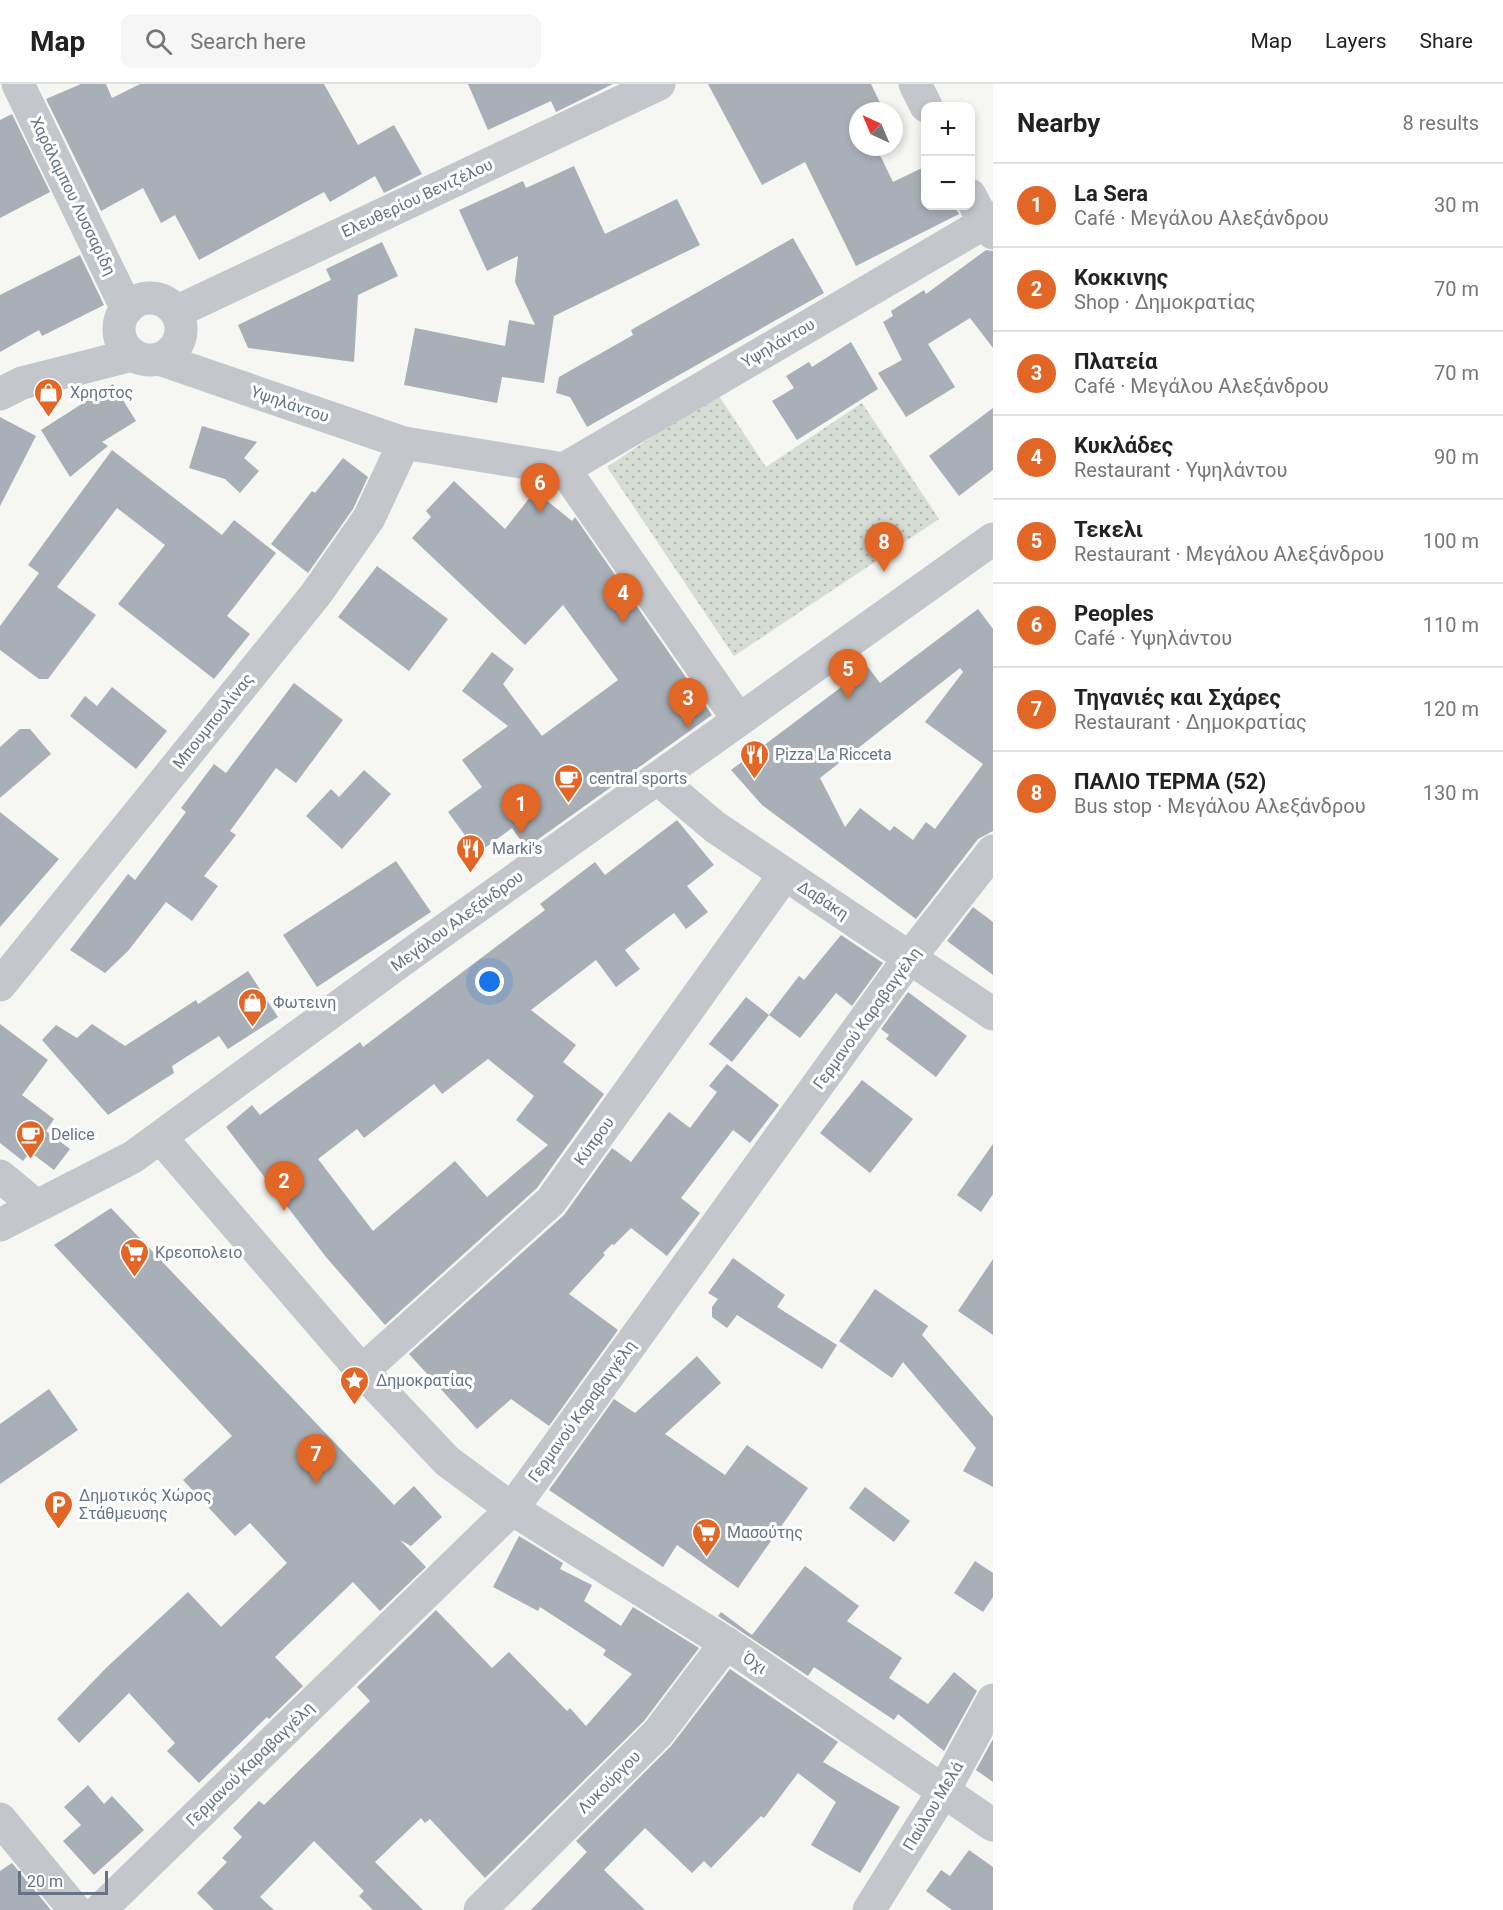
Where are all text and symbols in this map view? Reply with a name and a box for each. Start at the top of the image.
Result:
search box [121,14,541,68]
text: Map [30,25,85,58]
icon: search [142,25,175,58]
text: Search here [190,29,306,54]
text: Map [1250,29,1292,53]
text: Layers [1325,29,1386,53]
text: Share [1419,29,1473,53]
north arrow [849,102,903,156]
map controls [921,102,975,210]
button: + [921,102,975,156]
text: Nearby [1017,108,1100,138]
text: 8 results [1403,111,1479,135]
street label: Χαράλαμπου Λυσσαρίδη [26,114,120,278]
street label: Ελευθερίου Βενιζέλου [339,155,495,241]
button: − [921,156,975,210]
text: La Sera [1074,181,1148,206]
text: 1 [1031,193,1042,217]
text: 30 m [1434,193,1479,217]
text: Café · Μεγάλου Αλεξάνδρου [1074,206,1329,230]
text: Κοκκινης [1074,265,1168,290]
text: 2 [1031,277,1042,301]
text: 70 m [1434,277,1479,301]
text: Shop · Δημοκρατίας [1074,290,1256,314]
street label: Υψηλάντου [738,314,818,372]
text: Πλατεία [1074,349,1158,374]
text: 3 [1031,361,1042,385]
text: 70 m [1434,361,1479,385]
text: Café · Μεγάλου Αλεξάνδρου [1074,374,1329,398]
shop icon: Χρηστος [33,376,65,418]
street label: Υψηλάντου [248,382,332,426]
place label: Χρηστος [70,383,133,402]
text: Κυκλάδες [1074,433,1173,458]
text: 4 [1031,445,1042,469]
text: 90 m [1434,445,1479,469]
text: Restaurant · Υψηλάντου [1074,458,1287,482]
pin: 6 [520,464,560,513]
text: Τεκελι [1074,517,1143,542]
pin: 8 [864,522,904,572]
text: 5 [1031,529,1042,553]
text: 100 m [1423,529,1479,553]
text: Restaurant · Μεγάλου Αλεξάνδρου [1074,542,1384,566]
pin: 4 [604,574,642,623]
text: Peoples [1074,601,1154,626]
text: 6 [1031,613,1042,637]
text: 110 m [1423,613,1479,637]
text: Café · Υψηλάντου [1074,626,1232,650]
pin: 5 [828,650,868,699]
street label: Μπουμπουλίνας [169,669,257,773]
pin: 3 [668,678,708,728]
text: Τηγανιές και Σχάρες [1074,685,1281,710]
text: 7 [1031,697,1042,721]
text: 120 m [1423,697,1479,721]
text: Restaurant · Δημοκρατίας [1074,710,1307,734]
restaurant icon: Pizza La Ricceta [738,738,770,780]
place label: Pizza La Ricceta [775,745,892,764]
cafe icon: central sports [552,762,584,804]
place label: central sports [589,769,687,788]
text: ΠΑΛΙΟ ΤΕΡΜΑ (52) [1074,769,1266,794]
text: 8 [1031,781,1042,805]
text: 130 m [1423,781,1479,805]
pin: 1 [502,784,540,834]
text: Bus stop · Μεγάλου Αλεξάνδρου [1074,794,1366,818]
restaurant icon: Marki's [455,832,487,874]
place label: Marki's [492,839,543,858]
street label: Μεγάλου Αλεξάνδρου [387,867,527,975]
street label: Δαβάκη [794,877,852,923]
street label: Γερμανού Καραβαγγέλη [809,943,925,1093]
your location [475,967,504,996]
shop icon: Φωτεινη [236,986,268,1028]
place label: Φωτεινη [273,993,336,1012]
street label: Κύπρου [570,1113,618,1169]
cafe icon: Delice [14,1118,46,1160]
place label: Delice [51,1125,95,1144]
pin: 2 [264,1162,304,1211]
supermarket icon: Κρεοπολειο [118,1236,150,1278]
place label: Κρεοπολειο [155,1243,242,1262]
street label: Γερμανού Καραβαγγέλη [524,1336,640,1486]
place icon: Δημοκρατίας [339,1364,371,1406]
place label: Δημοκρατίας [376,1371,473,1390]
pin: 7 [296,1434,336,1484]
place label: Δημοτικός Χώρος Στάθμευσης [79,1486,212,1523]
parking icon: Δημοτικός Χώρος Στάθμευσης [42,1488,74,1530]
supermarket icon: Μασούτης [690,1516,722,1558]
place label: Μασούτης [727,1523,803,1542]
street label: Όχι [738,1648,771,1678]
street label: Γερμανού Καραβαγγέλη [182,1698,318,1830]
street label: Λυκούργου [574,1747,644,1817]
street label: Παύλου Μελά [899,1758,967,1854]
scale bar [18,1868,108,1896]
text: 20 m [27,1872,63,1891]

